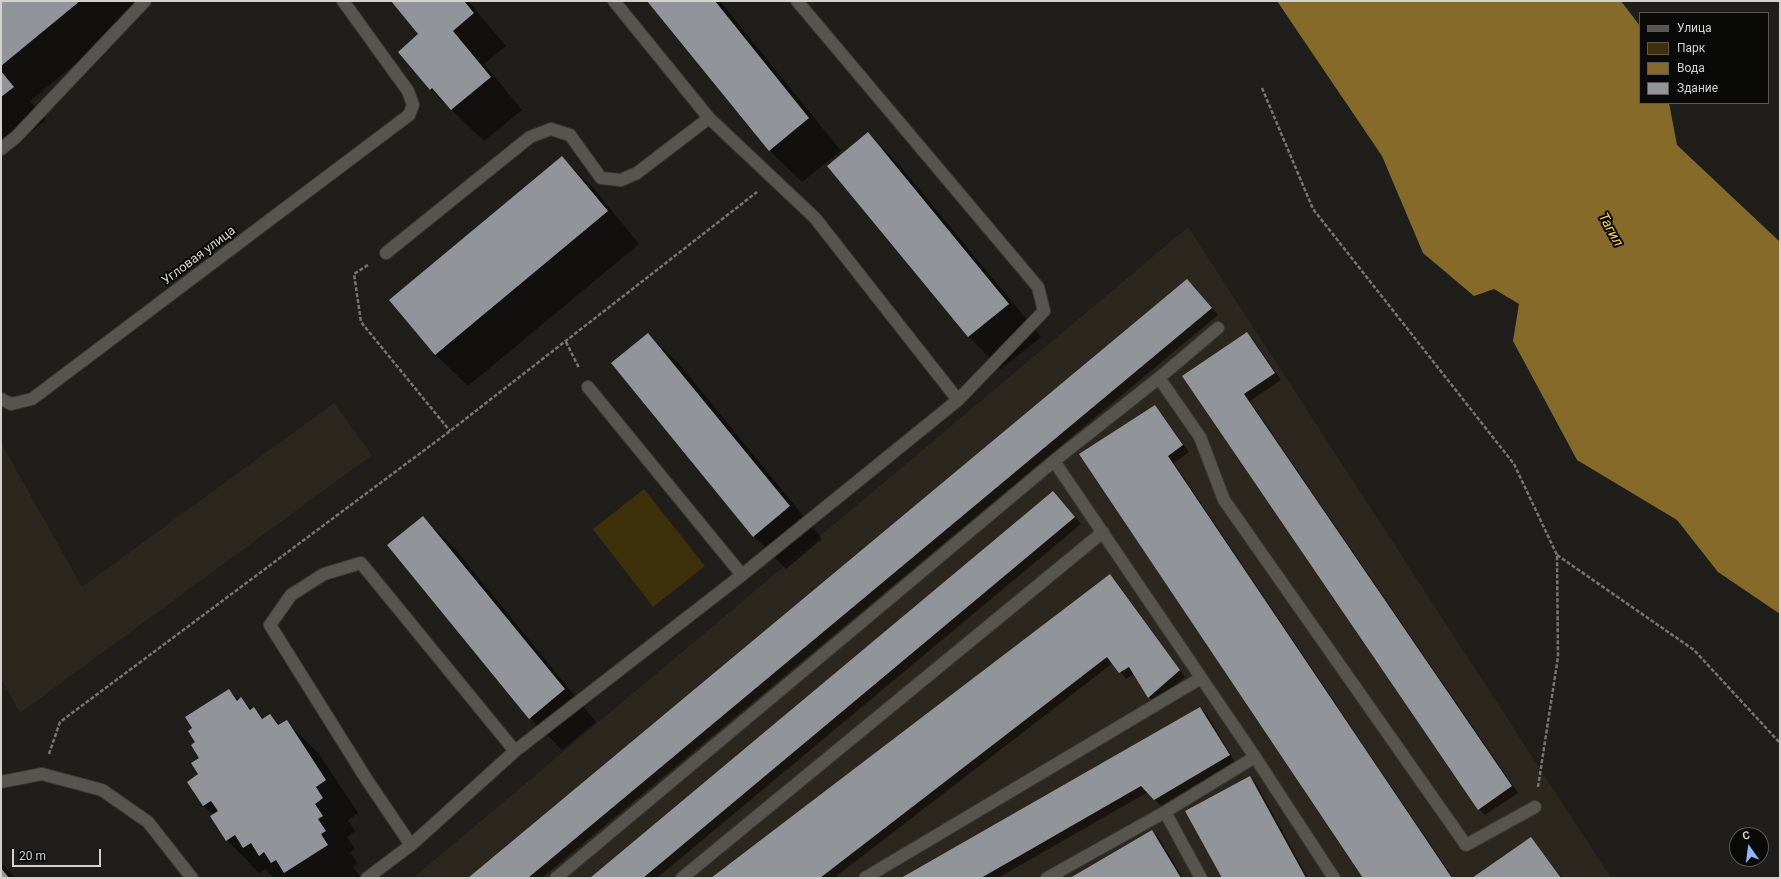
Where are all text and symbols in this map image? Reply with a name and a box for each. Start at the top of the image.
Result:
legend [1639,12,1769,104]
text: Улица [1677,21,1712,35]
text: Парк [1677,41,1705,55]
text: Вода [1677,61,1705,75]
text: Здание [1677,81,1718,95]
water label: Тагил [1594,210,1626,250]
street label: Угловая улица [159,223,239,289]
north arrow [1729,827,1769,867]
text: С [1741,829,1751,843]
scale bar [14,841,103,867]
text: 20 m [19,849,46,863]

